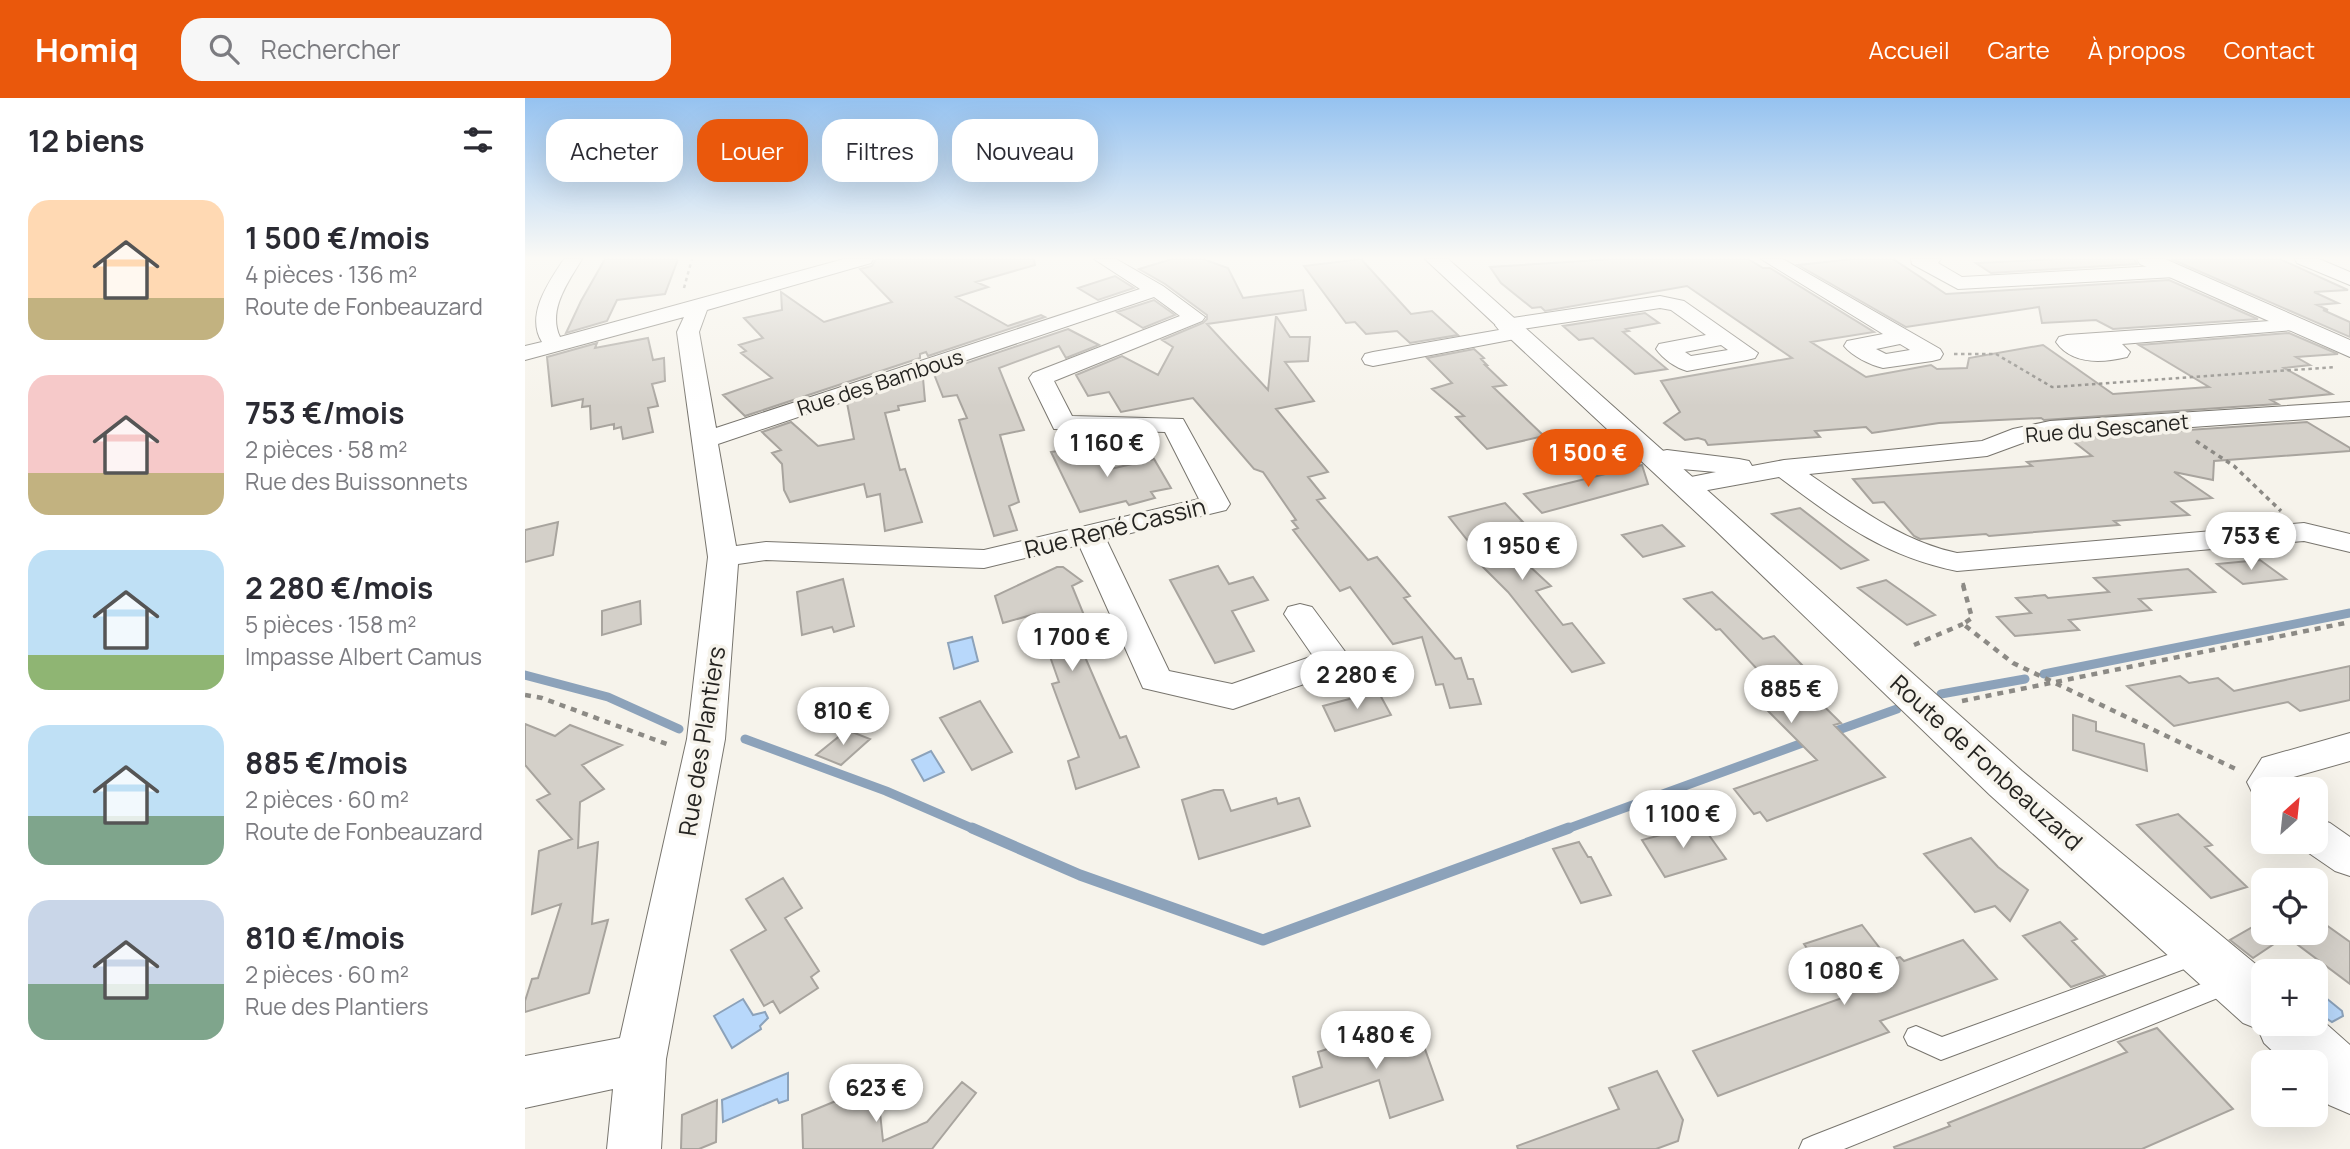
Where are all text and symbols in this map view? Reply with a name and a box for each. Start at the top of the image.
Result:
search box [181,18,671,81]
text: Homiq [35,27,139,72]
icon: search [205,30,243,68]
text: Rechercher [261,31,401,67]
text: Accueil [1869,33,1949,66]
text: Carte [1987,33,2050,66]
text: À propos [2088,33,2186,66]
text: Contact [2224,33,2315,66]
chip: Acheter [546,119,683,182]
chip: Louer [697,119,808,182]
chip: Filtres [822,119,938,182]
chip: Nouveau [952,119,1098,182]
text: 12 biens [28,120,145,161]
icon: filters [459,121,497,159]
text: 1 500 €/mois [245,217,430,258]
icon: home [84,228,168,312]
text: 4 pièces · 136 m² [245,258,417,290]
text: Route de Fonbeauzard [245,290,483,322]
street label: Rue des Bambous [793,342,967,422]
text: 753 €/mois [245,392,405,433]
icon: home [84,403,168,487]
street label: Rue du Sescanet [2024,407,2190,449]
pin: 1 160 € [1042,420,1172,479]
text: 1 160 € [1070,426,1144,458]
pin: 1 500 € [1523,430,1653,489]
text: 2 pièces · 58 m² [245,433,407,465]
text: 1 500 € [1549,436,1627,468]
text: Rue des Buissonnets [245,465,468,497]
street label: Rue René Cassin [1021,489,1209,565]
pin: 753 € [2202,512,2300,572]
text: 753 € [2221,519,2281,551]
pin: 1 950 € [1457,522,1587,582]
text: 1 950 € [1483,529,1561,561]
text: 2 280 €/mois [245,567,433,608]
icon: home [84,578,168,662]
text: 5 pièces · 158 m² [245,608,417,640]
pin: 1 700 € [1007,614,1137,673]
text: 1 700 € [1033,620,1111,652]
text: Impasse Albert Camus [245,640,482,672]
street label: Rue des Plantiers [670,644,732,838]
pin: 2 280 € [1292,652,1422,711]
text: 2 280 € [1316,658,1398,690]
pin: 885 € [1742,666,1840,725]
street label: Route de Fonbeauzard [1884,667,2090,857]
text: 885 € [1760,672,1822,704]
pin: 810 € [794,688,892,747]
text: 810 € [813,694,873,726]
text: 885 €/mois [245,742,408,783]
icon: home [84,753,168,837]
north arrow [2251,777,2327,854]
map controls [2251,777,2328,1127]
text: 2 pièces · 60 m² [245,783,409,815]
pin: 1 100 € [1618,790,1748,850]
text: 1 100 € [1645,797,1721,829]
text: Route de Fonbeauzard [245,815,483,847]
button: locate [2251,868,2328,945]
text: 810 €/mois [245,917,405,958]
icon: home [84,928,168,1012]
pin: 1 080 € [1779,948,1909,1007]
text: 1 080 € [1804,954,1884,986]
text: 2 pièces · 60 m² [245,958,409,990]
button: + [2251,959,2328,1036]
text: Rue des Plantiers [245,990,429,1022]
pin: 1 480 € [1311,1012,1441,1071]
text: 1 480 € [1337,1018,1415,1050]
button: − [2251,1050,2328,1127]
pin: 623 € [827,1065,925,1124]
text: 623 € [845,1071,907,1103]

